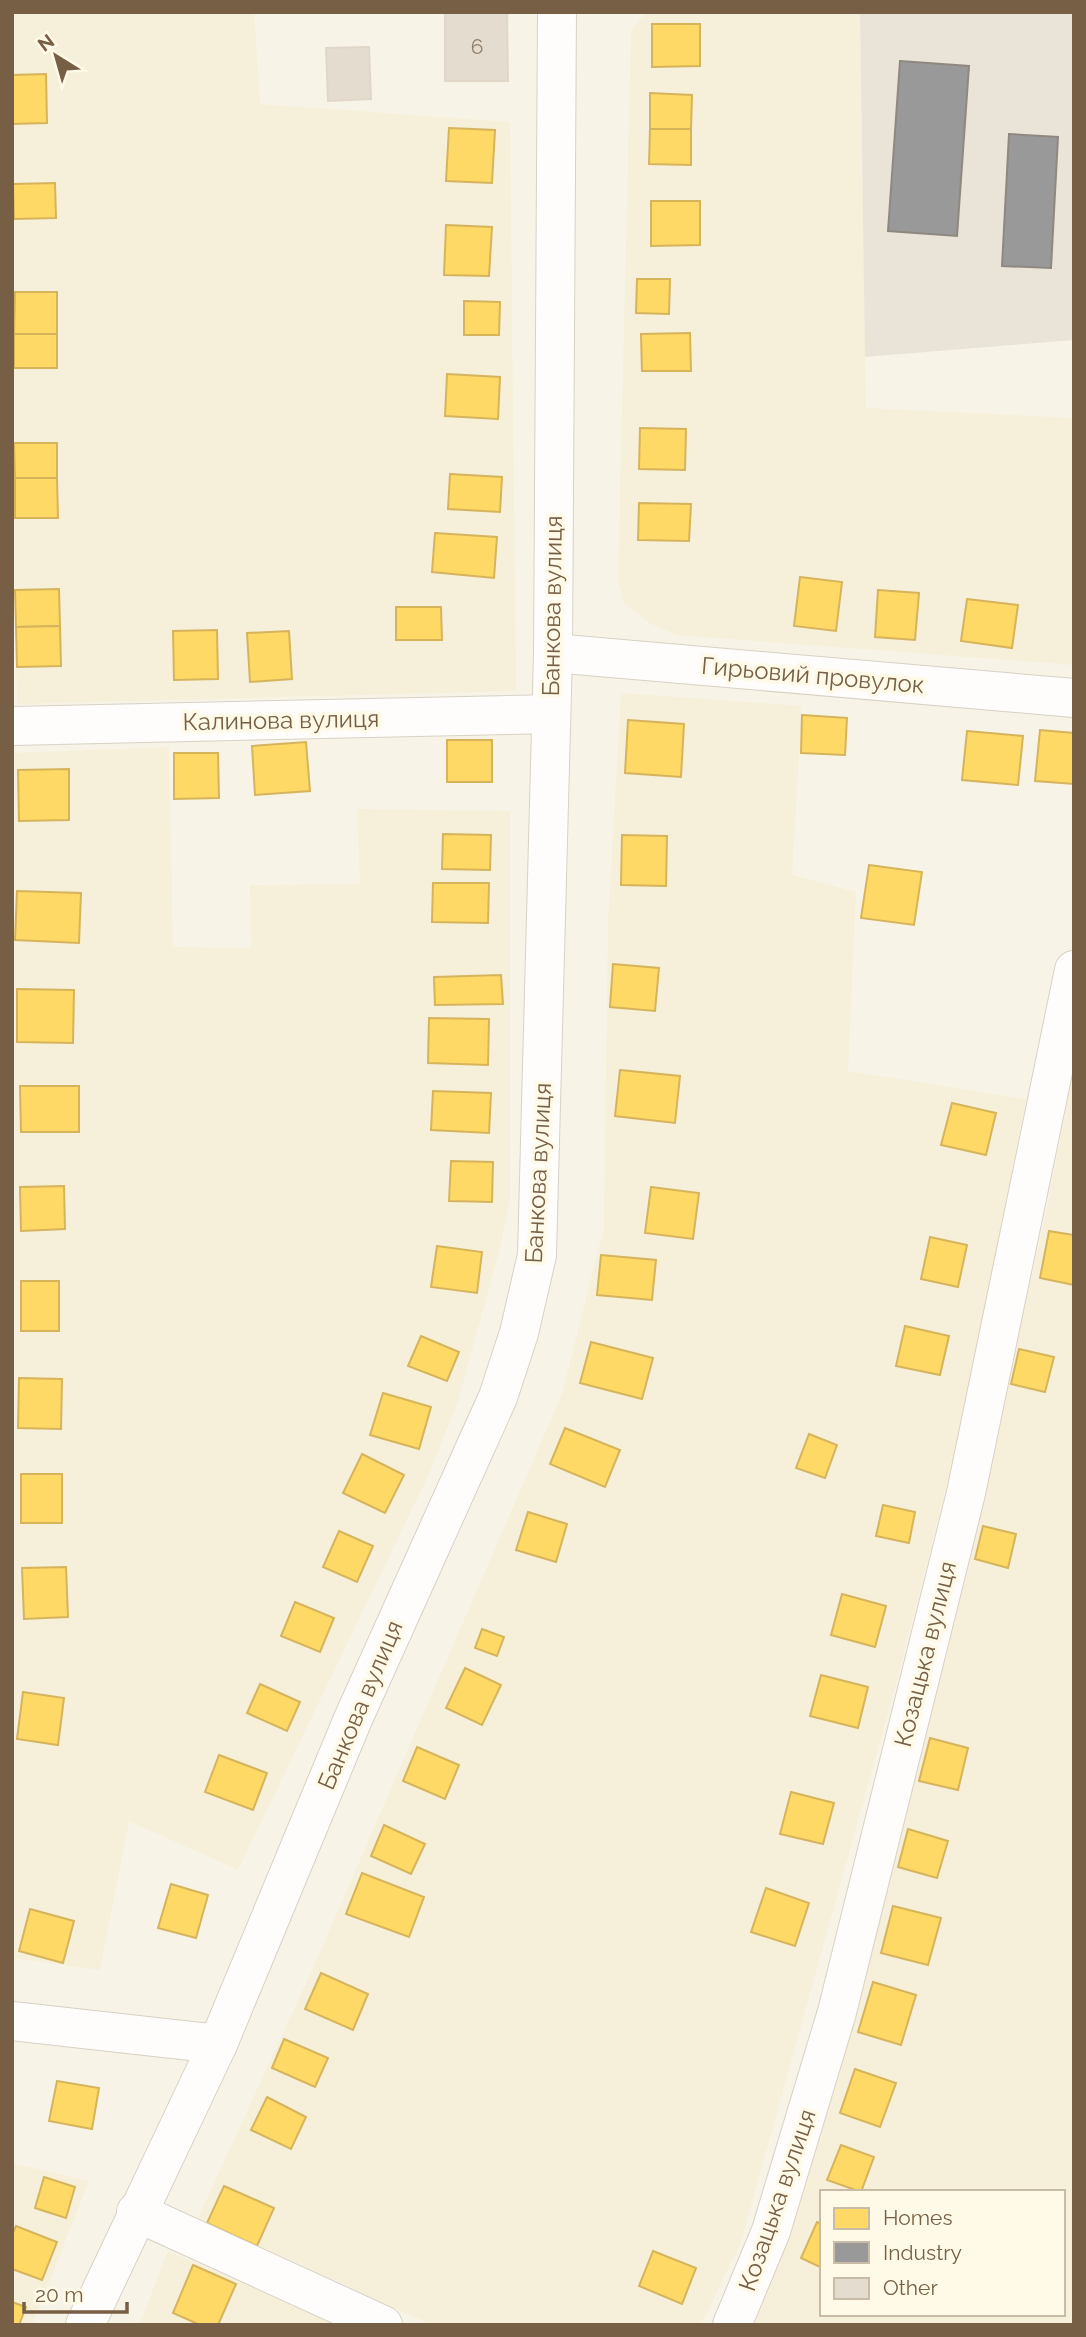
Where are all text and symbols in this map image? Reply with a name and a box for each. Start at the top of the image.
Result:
north arrow [21,21,91,91]
text: N [33,29,58,56]
house number: 6 [471,34,483,59]
street label: Банкова вулиця [536,515,568,697]
street label: Гирьовий провулок [700,651,926,699]
street label: Калинова вулиця [182,704,380,736]
street label: Банкова вулиця [519,1082,557,1264]
street label: Козацька вулиця [888,1558,962,1750]
street label: Банкова вулиця [311,1616,409,1794]
street label: Козацька вулиця [732,2105,822,2295]
legend [820,2190,1065,2316]
text: Homes [883,2205,953,2230]
text: Industry [883,2240,962,2265]
scale bar [24,2270,128,2314]
text: Other [883,2275,938,2300]
text: 20 m [35,2282,83,2307]

